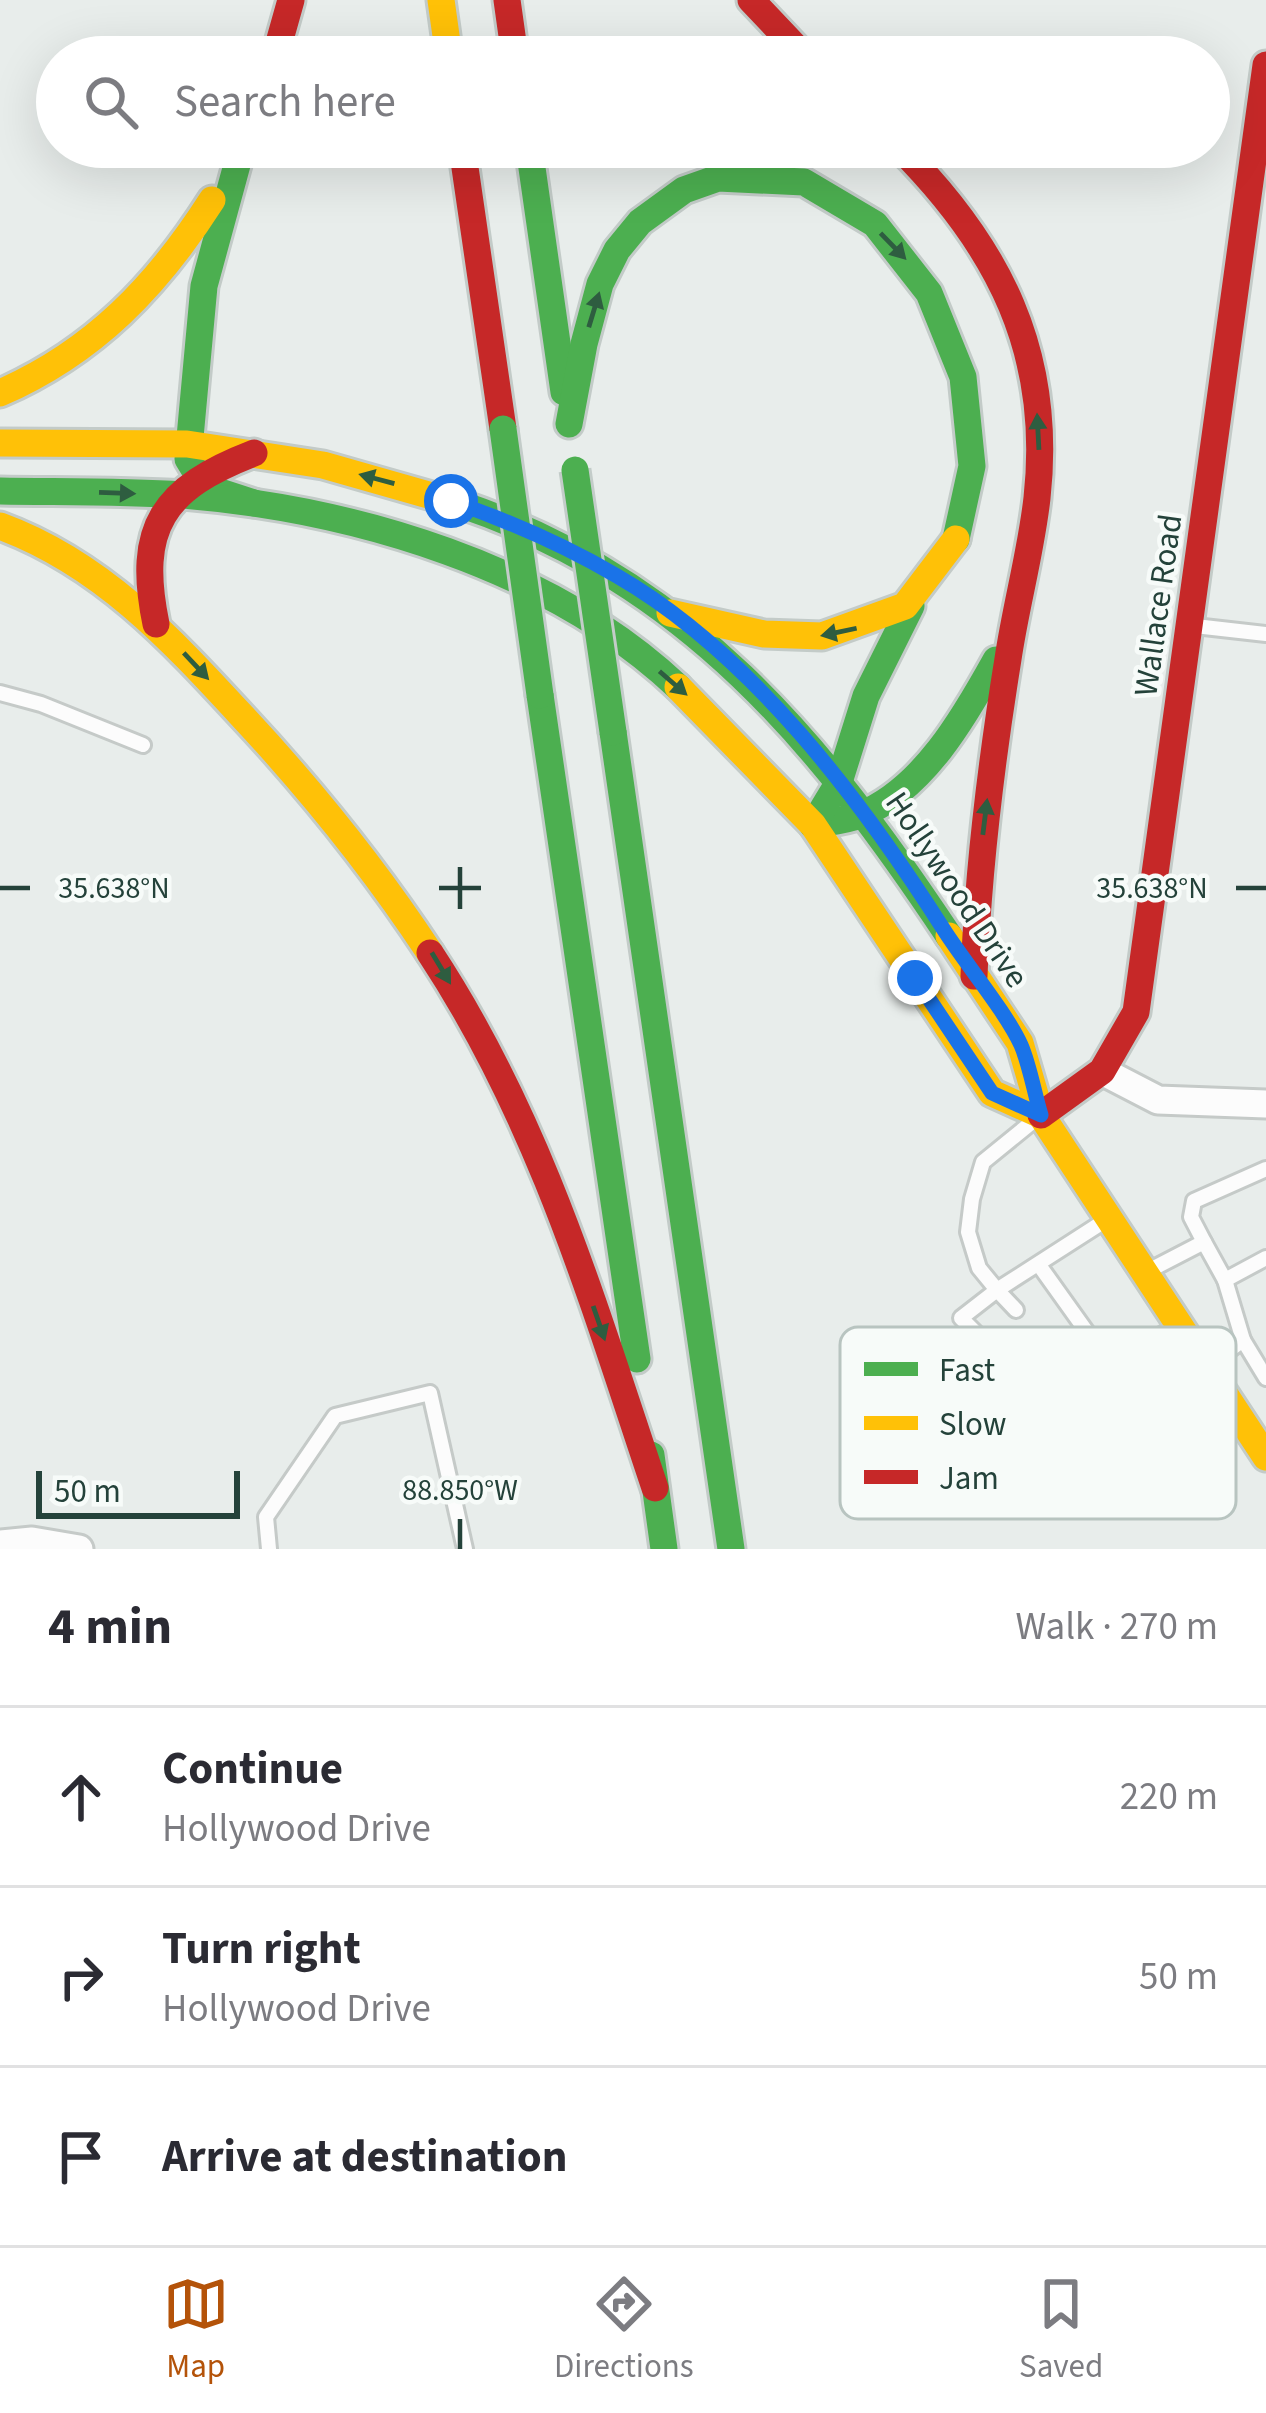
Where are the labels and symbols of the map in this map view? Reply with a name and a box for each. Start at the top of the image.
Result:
one-way arrow [879,231,907,260]
one-way arrow [586,291,604,328]
one-way arrow [1028,413,1047,450]
one-way arrow [358,469,395,488]
route start [424,474,478,528]
one-way arrow [99,484,137,503]
street label: Wallace Road [1122,511,1195,699]
one-way arrow [820,623,858,642]
one-way arrow [181,651,209,680]
one-way arrow [657,670,687,696]
street label: Hollywood Drive [874,782,1040,997]
one-way arrow [976,798,995,835]
text: 35.638°N [58,867,170,910]
text: 35.638°N [1096,867,1208,910]
one-way arrow [429,951,450,985]
route end [888,951,942,1005]
one-way arrow [591,1305,609,1341]
legend [840,1327,1236,1519]
text: Fast [939,1347,995,1394]
text: Slow [939,1401,1007,1448]
text: Jam [939,1455,999,1502]
scale bar [36,1465,240,1518]
text: 88.850°W [402,1469,518,1512]

